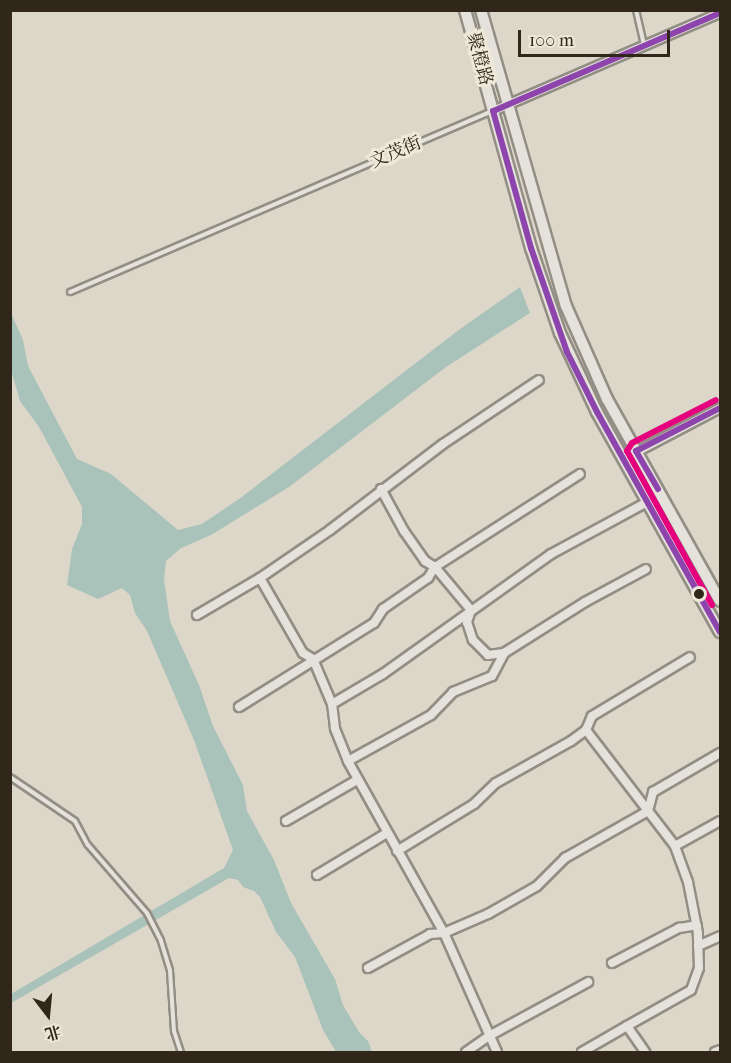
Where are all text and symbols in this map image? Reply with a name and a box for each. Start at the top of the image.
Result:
scale bar [521,18,672,56]
street label: 聚橙路 [462,30,496,88]
text: 100 m [529,30,574,51]
street label: 文茂街 [367,133,425,173]
unlabelled marker [693,588,705,600]
north arrow [18,985,78,1045]
text: 北 [43,1021,63,1044]

